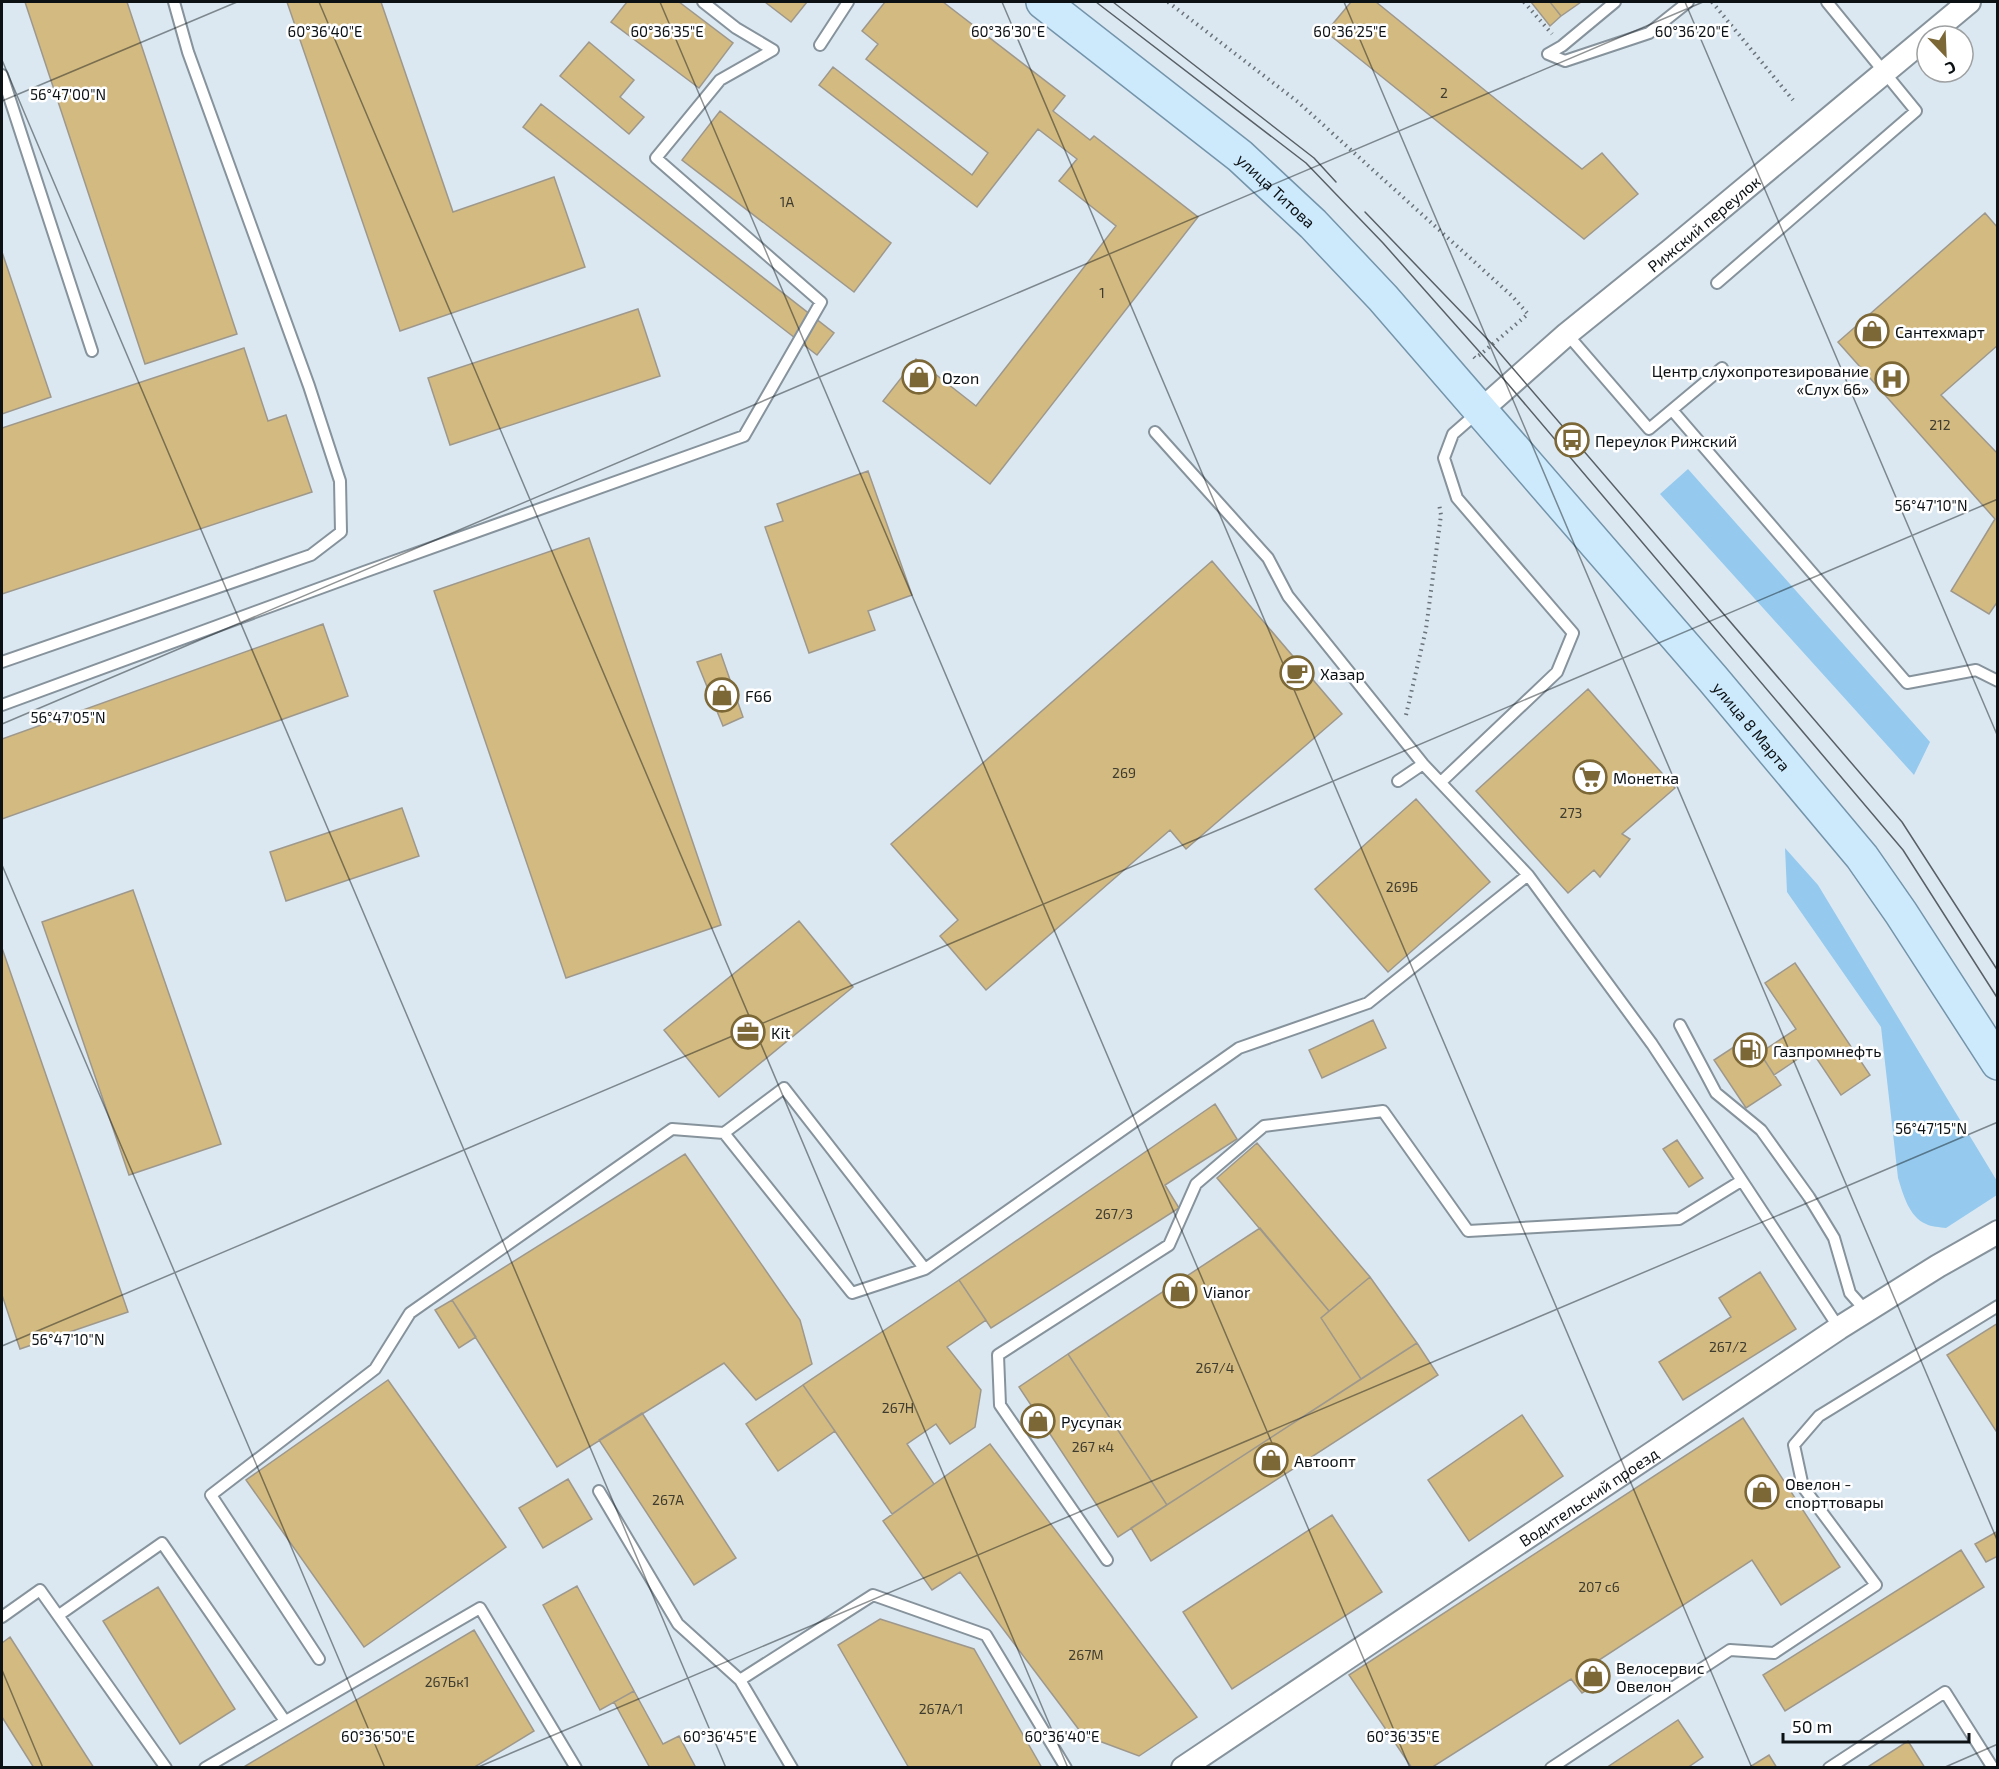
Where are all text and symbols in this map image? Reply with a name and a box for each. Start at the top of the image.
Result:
text: 60°36'40"E [288,22,362,40]
text: 60°36'35"E [630,22,704,40]
text: 60°36'30"E [971,22,1045,40]
text: 60°36'25"E [1313,22,1387,40]
text: 60°36'20"E [1655,22,1729,40]
north arrow [1915,24,1975,84]
text: С [1943,58,1959,79]
house number: 2 [1440,84,1448,101]
text: 56°47'00"N [30,85,106,103]
street label: улица Титова [1233,149,1320,231]
street label: Рижский переулок [1643,170,1764,275]
house number: 1А [780,193,794,210]
house number: 1 [1099,284,1105,301]
shop icon: Сантехмарт [1854,313,1890,349]
place label: Сантехмарт [1895,322,1985,341]
shop icon: Ozon [901,359,937,395]
place label: Центр слухопротезирование «Слух 66» [1652,361,1869,399]
hospital icon: Центр слухопротезирование «Слух 66» [1874,361,1910,397]
place label: Ozon [942,368,979,387]
house number: 212 [1929,416,1951,433]
bus stop icon: Переулок Рижский [1554,422,1590,458]
place label: Переулок Рижский [1595,431,1737,451]
text: 56°47'10"N [1895,496,1968,514]
cafe icon: Хазар [1279,655,1315,691]
place label: Хазар [1320,664,1365,683]
shop icon: F66 [704,677,740,713]
street label: улица 8 Марта [1709,678,1795,774]
place label: F66 [745,686,772,705]
text: 56°47'05"N [30,708,106,726]
supermarket icon: Монетка [1572,759,1608,795]
house number: 269 [1112,764,1136,781]
place label: Монетка [1613,768,1679,787]
house number: 273 [1560,804,1582,821]
house number: 269Б [1386,878,1418,895]
office icon: Kit [730,1014,766,1050]
place label: Kit [771,1023,791,1042]
fuel station icon: Газпромнефть [1732,1032,1768,1068]
place label: Газпромнефть [1773,1041,1881,1060]
text: 56°47'15"N [1895,1119,1967,1137]
house number: 267/3 [1095,1205,1133,1222]
shop icon: Vianor [1162,1273,1198,1309]
place label: Vianor [1203,1282,1251,1301]
text: 56°47'10"N [32,1330,105,1348]
house number: 267/2 [1709,1338,1747,1355]
house number: 267/4 [1196,1359,1234,1376]
house number: 267Н [882,1399,914,1416]
shop icon: Русупак [1020,1403,1056,1439]
place label: Русупак [1061,1412,1122,1432]
house number: 267 к4 [1072,1438,1114,1455]
shop icon: Автоопт [1253,1442,1289,1478]
street label: Водительский проезд [1515,1443,1662,1550]
place label: Автоопт [1294,1451,1356,1470]
shop icon: Овелон - спорттовары [1744,1474,1780,1510]
place label: Овелон - спорттовары [1785,1474,1884,1511]
house number: 267А [652,1491,684,1508]
house number: 207 с6 [1578,1578,1620,1595]
house number: 267М [1068,1646,1104,1663]
shop icon: Велосервис Овелон [1575,1658,1611,1694]
place label: Велосервис Овелон [1616,1658,1705,1695]
house number: 267Бк1 [425,1673,469,1690]
house number: 267А/1 [919,1700,963,1717]
scale bar [1783,1706,1969,1744]
text: 50 m [1792,1715,1832,1737]
text: 60°36'50"E [341,1727,415,1745]
text: 60°36'45"E [683,1727,757,1745]
text: 60°36'40"E [1025,1727,1099,1745]
text: 60°36'35"E [1366,1727,1440,1745]

